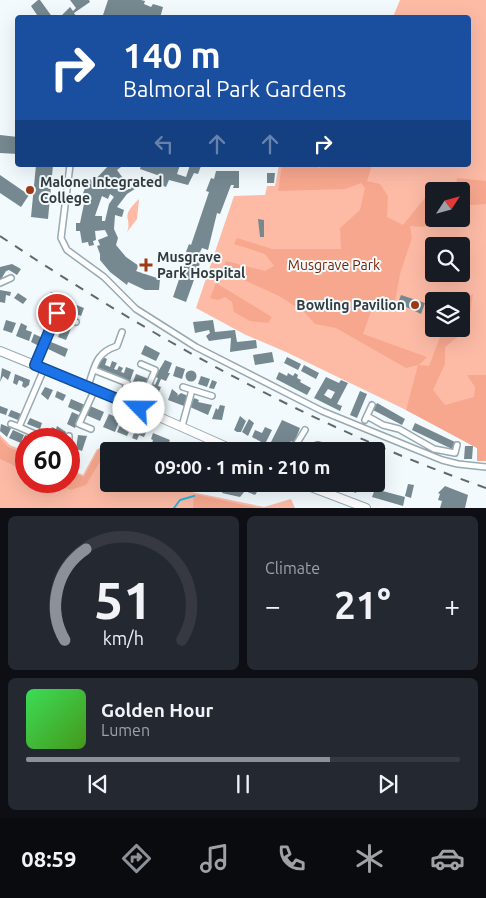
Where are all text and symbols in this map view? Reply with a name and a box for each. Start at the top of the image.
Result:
icon: right [40,35,105,100]
text: 140 m [123,35,221,75]
text: Balmoral Park Gardens [123,76,346,101]
icon: left [150,130,178,158]
icon: ahead [203,130,231,158]
icon: ahead [256,130,284,158]
icon: right [309,130,337,158]
place label: Malone Integrated College [40,174,162,206]
north arrow [425,182,470,228]
map controls [425,182,470,337]
marker: Malone Integrated College [24,184,36,196]
button: search [425,237,470,282]
place label: Musgrave Park Hospital [157,249,245,281]
park label: Musgrave Park [288,257,380,273]
marker: Musgrave Park Hospital [139,258,153,272]
pin [36,292,78,334]
button: layers [425,292,470,337]
place label: Bowling Pavilion [296,297,405,313]
icon: arrive [43,299,71,327]
marker: Bowling Pavilion [409,299,421,311]
position arrow [112,381,164,433]
speed limit sign: 60 [15,428,80,493]
text: 09:00 · 1 min · 210 m [155,456,330,478]
text: Climate [265,559,320,577]
text: 51 [94,571,153,629]
text: 21° [334,584,391,626]
text: − [265,590,281,621]
text: + [444,590,460,621]
text: km/h [103,628,144,648]
text: Golden Hour [101,699,213,721]
text: Lumen [101,721,150,739]
icon: previous [84,770,112,798]
icon: pause [229,770,257,798]
icon: next [374,770,402,798]
icon: directions [119,841,154,876]
icon: music [197,841,232,876]
icon: phone [274,841,309,876]
icon: climate [352,841,387,876]
icon: car [430,841,465,876]
text: 08:59 [21,846,76,871]

